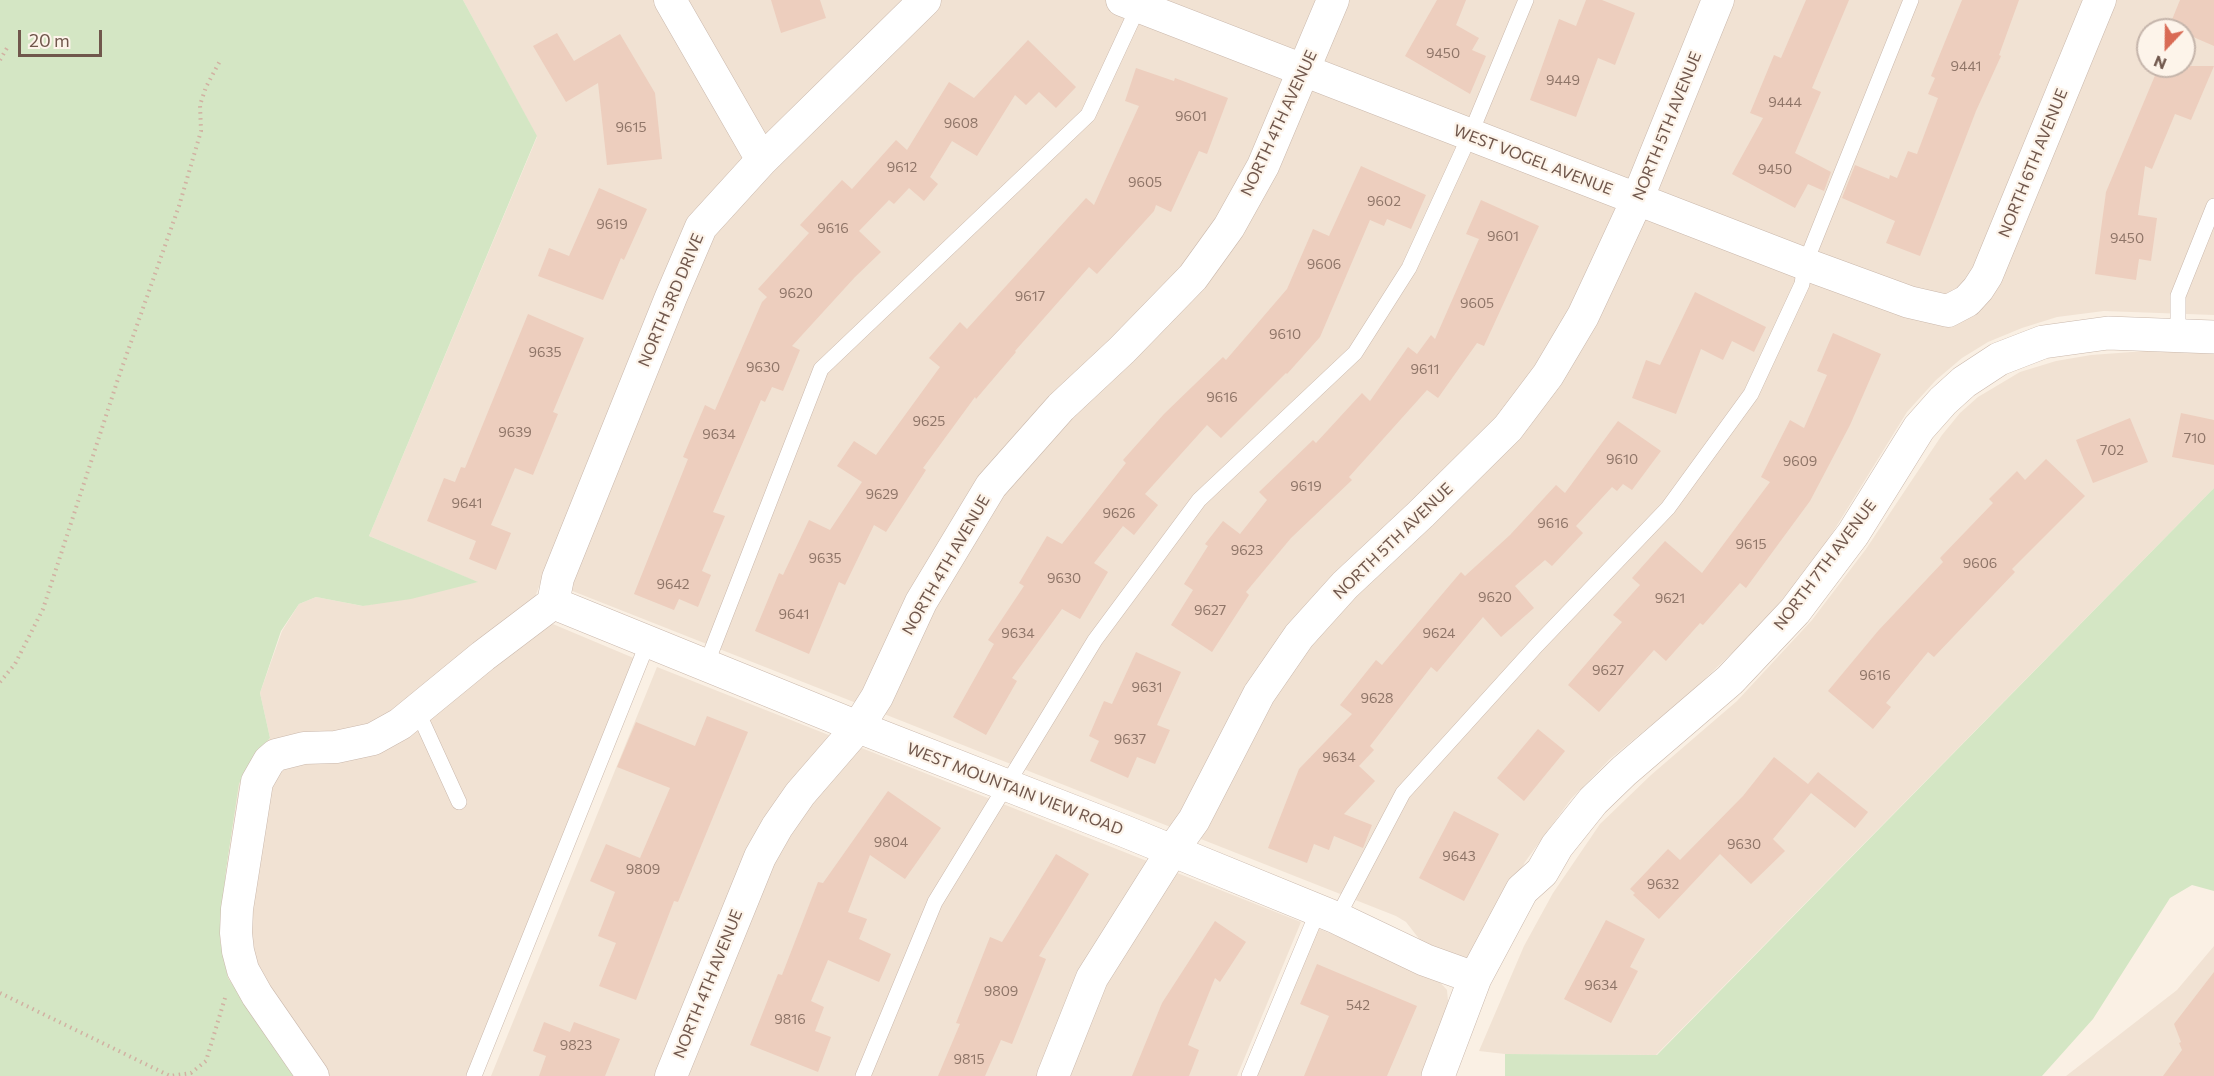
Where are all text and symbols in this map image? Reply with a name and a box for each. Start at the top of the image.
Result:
scale bar [21,18,105,56]
north arrow [2136,18,2196,78]
text: 20 m [29,29,70,51]
house number: 9450 [1426,45,1460,61]
street label: NORTH 4TH AVENUE [1237,47,1321,199]
street label: NORTH 5TH AVENUE [1628,49,1706,203]
text: N [2151,52,2169,74]
house number: 9441 [1951,58,1981,74]
house number: 9449 [1546,72,1580,88]
street label: NORTH 6TH AVENUE [1994,86,2072,240]
house number: 9444 [1768,94,1802,110]
house number: 9601 [1175,108,1207,124]
house number: 9608 [944,115,978,131]
house number: 9615 [615,119,647,135]
street label: WEST VOGEL AVENUE [1451,121,1615,199]
house number: 9612 [887,159,917,175]
house number: 9450 [1758,161,1792,177]
house number: 9605 [1128,174,1162,190]
house number: 9602 [1367,193,1401,209]
house number: 9619 [596,216,628,232]
house number: 9616 [817,220,849,236]
house number: 9601 [1487,228,1519,244]
street label: NORTH 3RD DRIVE [634,230,708,370]
house number: 9450 [2110,230,2144,246]
house number: 9606 [1307,256,1341,272]
house number: 9620 [779,285,813,301]
house number: 9617 [1015,288,1045,304]
house number: 9605 [1460,295,1494,311]
house number: 9610 [1269,326,1301,342]
house number: 9635 [529,344,561,360]
house number: 9630 [746,359,780,375]
house number: 9611 [1411,361,1439,377]
house number: 9616 [1206,389,1238,405]
house number: 9625 [913,413,945,429]
house number: 9639 [498,424,532,440]
house number: 9634 [702,426,736,442]
house number: 710 [2184,430,2206,446]
house number: 702 [2100,442,2124,458]
house number: 9610 [1606,451,1638,467]
house number: 9609 [1783,453,1817,469]
house number: 9619 [1290,478,1322,494]
street label: NORTH 5TH AVENUE [1329,479,1457,603]
house number: 9629 [865,486,899,502]
street label: NORTH 4TH AVENUE [898,491,994,639]
house number: 9641 [452,495,482,511]
street label: NORTH 7TH AVENUE [1770,496,1880,634]
house number: 9626 [1102,505,1136,521]
house number: 9616 [1537,515,1569,531]
house number: 9615 [1735,536,1767,552]
house number: 9623 [1231,542,1263,558]
house number: 9635 [809,550,841,566]
house number: 9606 [1963,555,1997,571]
house number: 9630 [1047,570,1081,586]
house number: 9642 [657,576,689,592]
house number: 9620 [1478,589,1512,605]
house number: 9621 [1655,590,1685,606]
house number: 9627 [1194,602,1226,618]
house number: 9641 [779,606,809,622]
house number: 9634 [1001,625,1035,641]
house number: 9624 [1423,625,1455,641]
house number: 9627 [1592,662,1624,678]
house number: 9616 [1859,667,1891,683]
house number: 9631 [1132,679,1162,695]
house number: 9628 [1360,690,1394,706]
house number: 9637 [1114,731,1146,747]
street label: WEST MOUNTAIN VIEW ROAD [904,739,1126,839]
house number: 9634 [1322,749,1356,765]
house number: 9804 [874,834,908,850]
house number: 9630 [1727,836,1761,852]
house number: 9643 [1442,848,1476,864]
house number: 9809 [626,861,660,877]
house number: 9632 [1647,876,1679,892]
street label: NORTH 4TH AVENUE [669,907,747,1061]
house number: 9634 [1584,977,1618,993]
house number: 9809 [984,983,1018,999]
house number: 542 [1346,997,1370,1013]
house number: 9816 [774,1011,806,1027]
house number: 9823 [560,1037,592,1053]
house number: 9815 [953,1051,985,1067]

